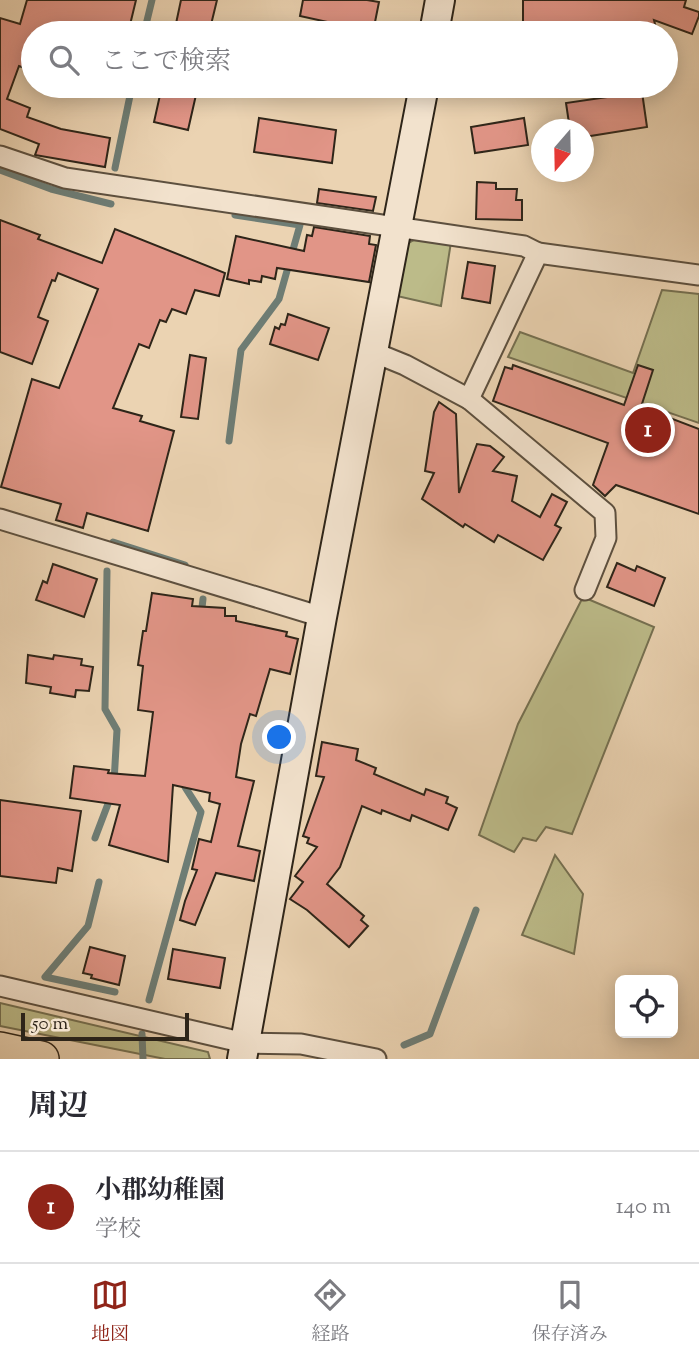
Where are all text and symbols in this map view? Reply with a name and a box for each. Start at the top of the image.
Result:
search box [21,21,678,98]
icon: search [45,41,83,79]
text: ここで検索 [101,44,231,81]
north arrow [531,119,594,182]
pin: 1 [625,404,671,456]
your location [262,720,296,754]
map controls [615,975,678,1038]
button: locate [615,975,678,1038]
scale bar [21,1010,189,1042]
text: 50 m [32,1011,68,1038]
text: 周辺 [28,1086,88,1129]
text: 小郡幼稚園 [95,1173,225,1210]
text: 1 [47,1191,55,1224]
text: 140 m [616,1191,671,1224]
text: 学校 [95,1214,141,1247]
tab: 地図 [91,1276,129,1349]
tab: 経路 [311,1276,350,1349]
tab: 保存済み [532,1276,608,1349]

